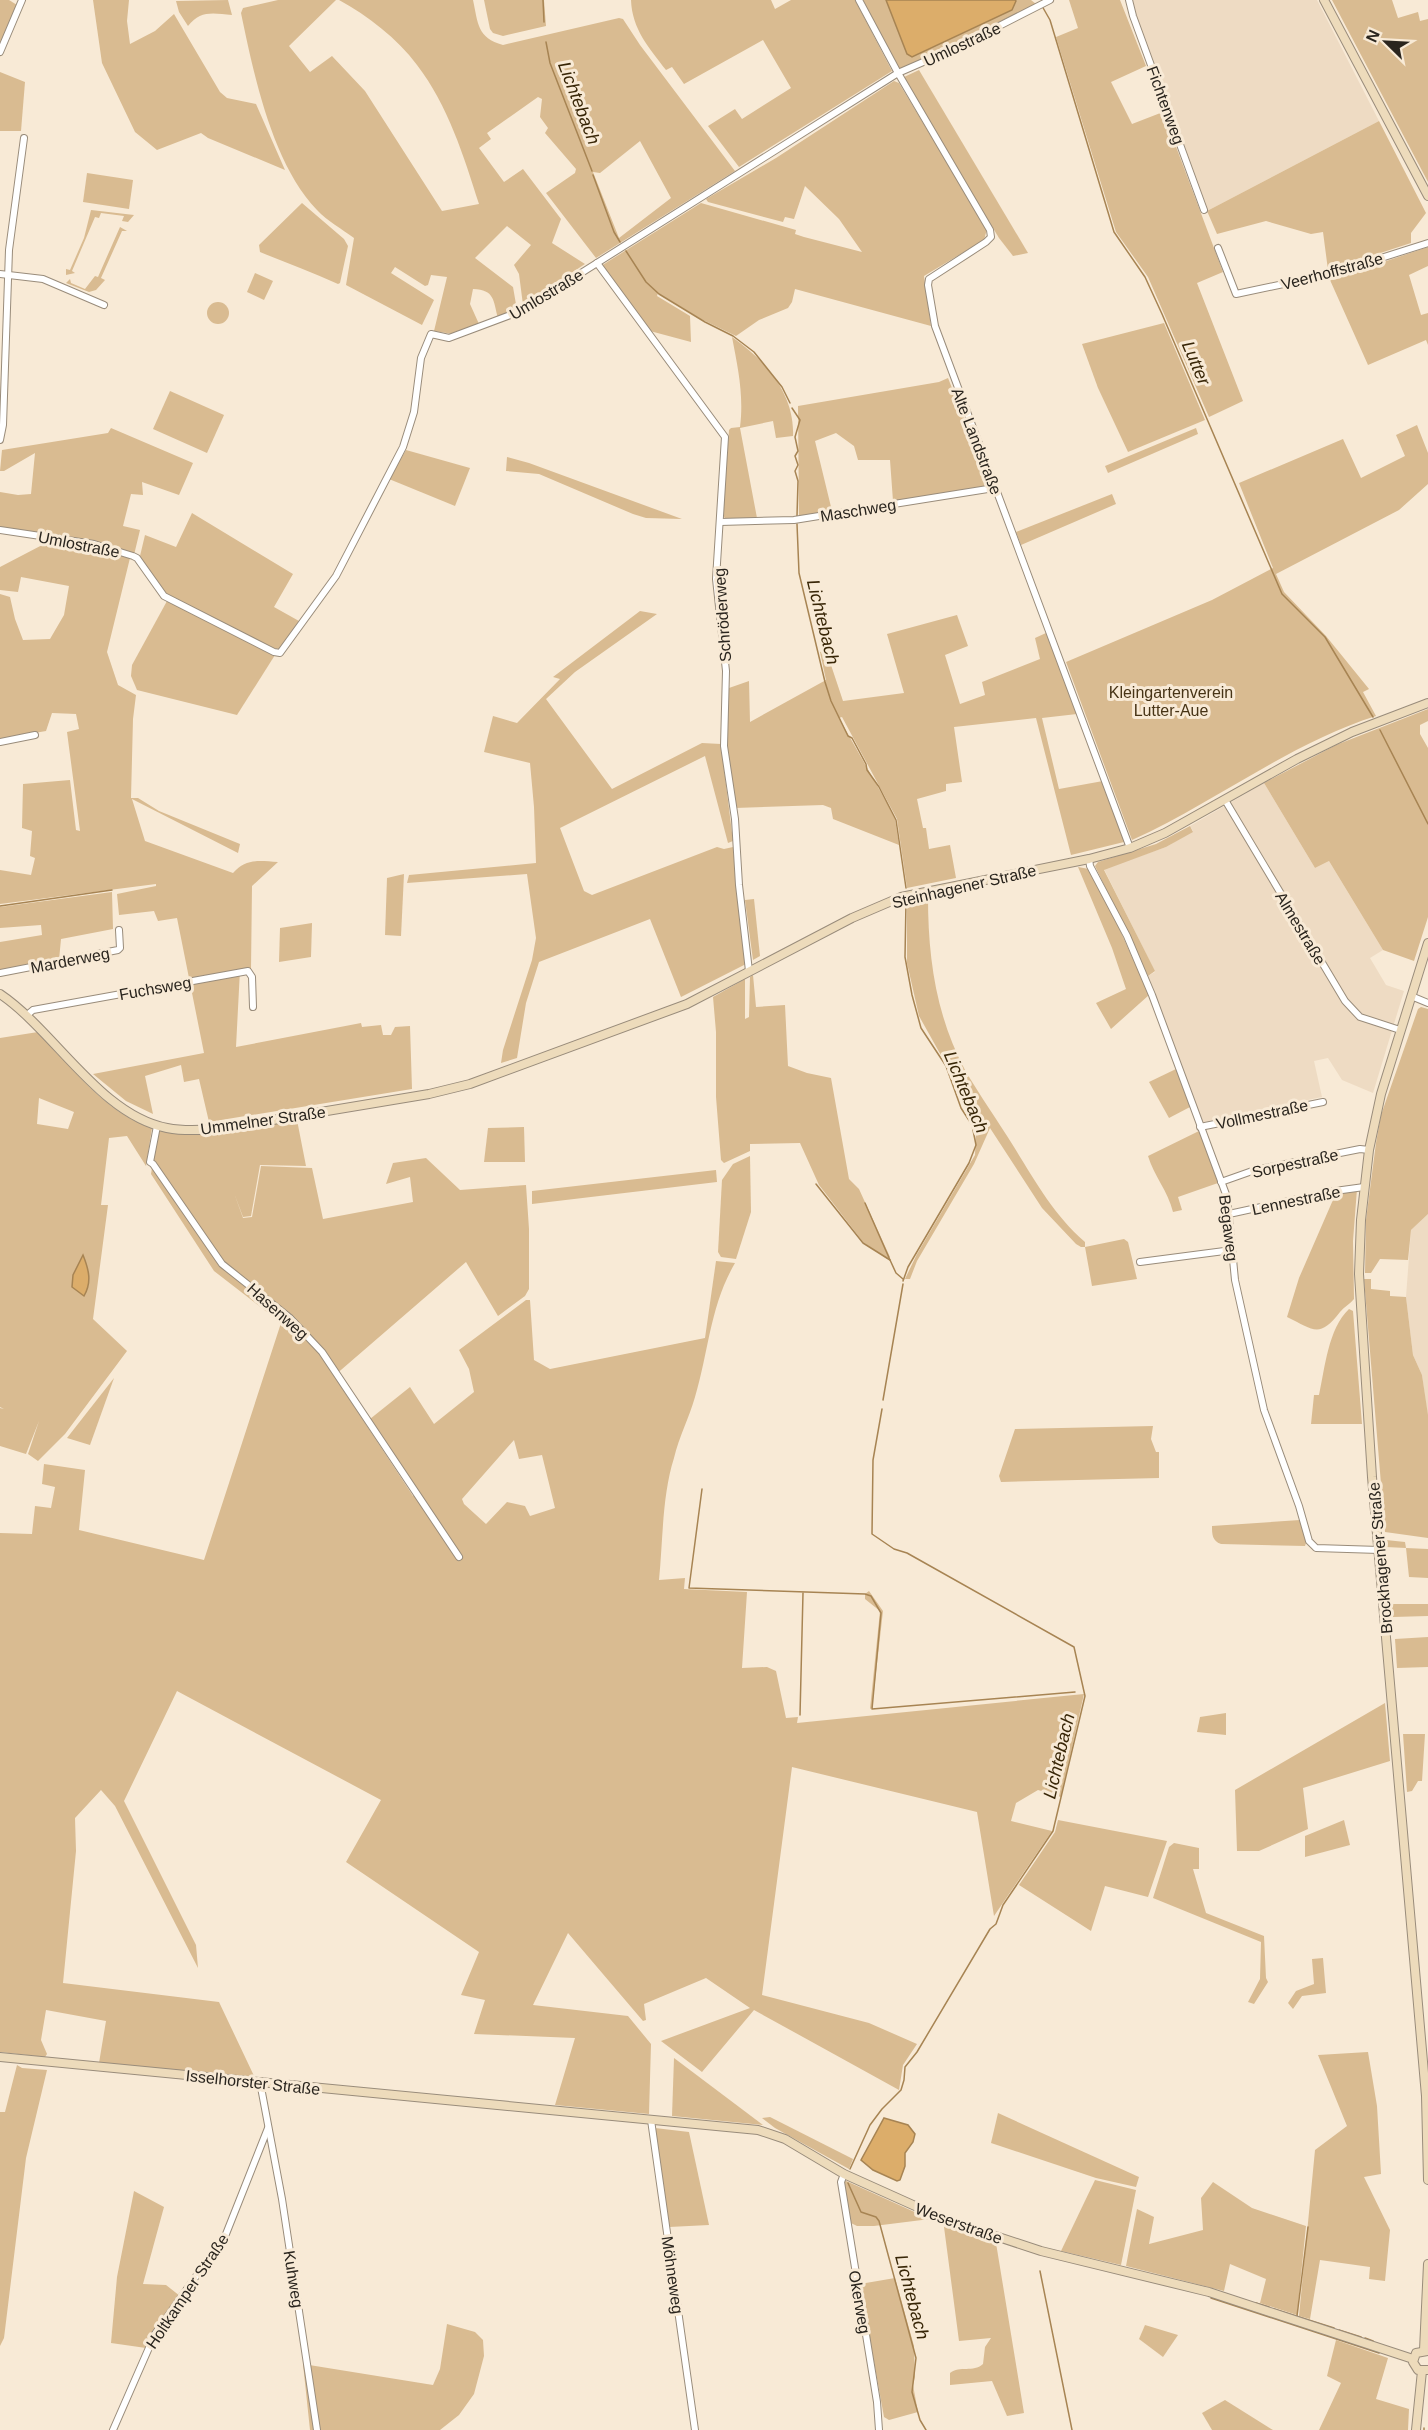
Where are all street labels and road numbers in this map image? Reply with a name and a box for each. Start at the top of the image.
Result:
street label: Umlostraße [921,19,1003,70]
street label: Fichtenweg [1144,64,1188,147]
street label: Veerhoffstraße [1279,250,1385,293]
street label: Umlostraße [506,266,586,323]
street label: Alte Landstraße [948,385,1005,497]
street label: Maschweg [819,496,897,525]
street label: Umlostraße [37,528,121,561]
street label: Schröderweg [711,567,734,663]
street label: Steinhagener Straße [890,862,1038,911]
street label: Almestraße [1272,889,1329,968]
street label: Marderweg [29,945,111,976]
street label: Fuchsweg [118,974,192,1003]
street label: Vollmestraße [1215,1096,1310,1133]
street label: Ummelner Straße [199,1103,327,1138]
street label: Sorpestraße [1250,1146,1340,1181]
street label: Lennestraße [1250,1183,1342,1218]
street label: Begaweg [1216,1194,1241,1262]
street label: Hasenweg [244,1280,311,1343]
street label: Brockhagener Straße [1365,1481,1396,1634]
street label: Isselhorster Straße [185,2067,321,2098]
street label: Weserstraße [913,2200,1005,2247]
street label: Holtkamper Straße [143,2231,232,2352]
street label: Möhneweg [659,2235,686,2315]
street label: Kuhweg [281,2249,306,2309]
street label: Okerweg [846,2269,873,2335]

